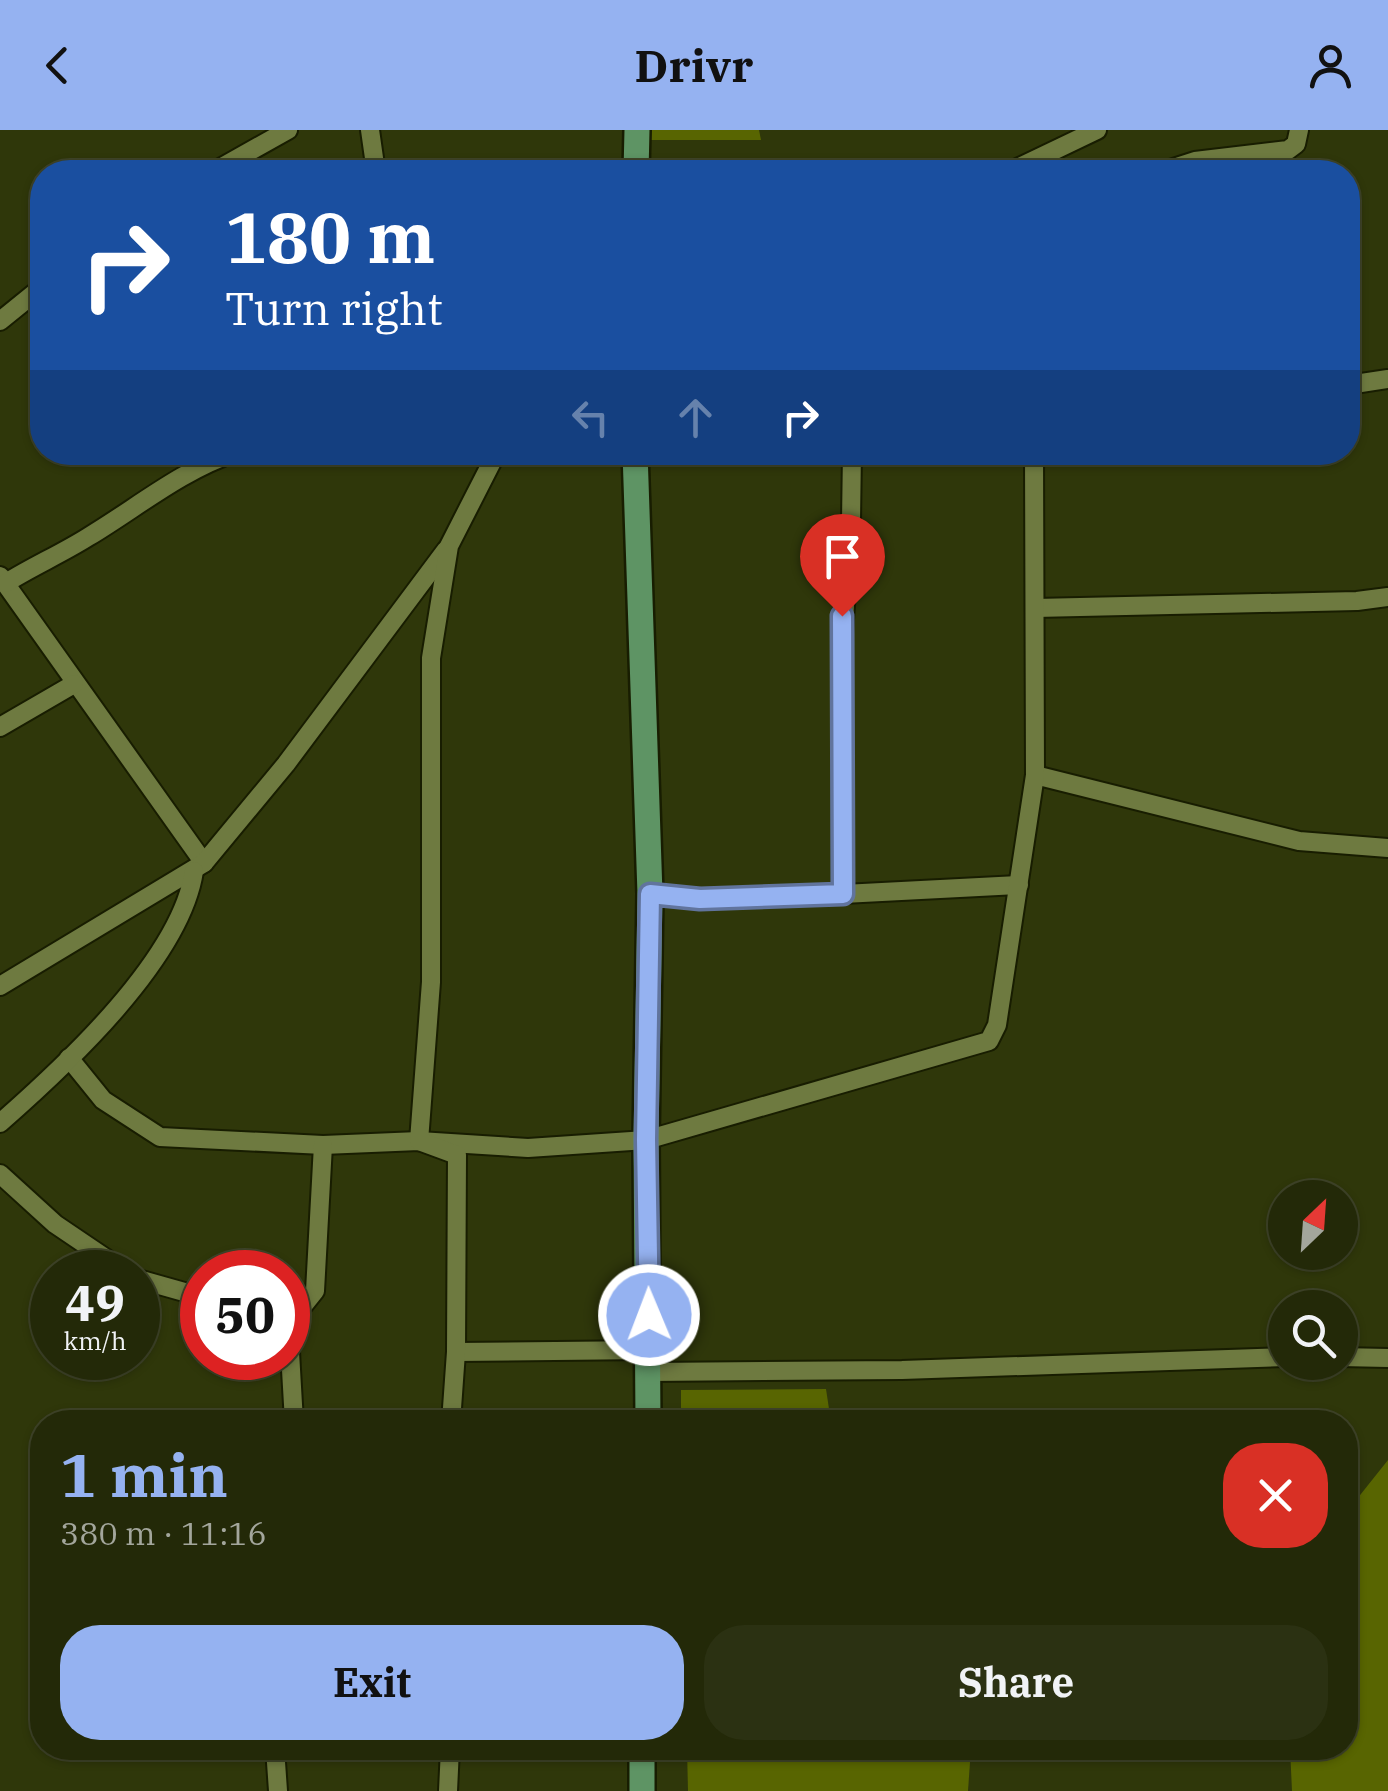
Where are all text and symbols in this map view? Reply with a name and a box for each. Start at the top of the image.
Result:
text: Drivr [635,36,753,94]
icon: back [30,38,85,93]
icon: person [1303,38,1358,93]
text: 180 m [225,191,435,282]
icon: right [60,200,190,330]
text: Turn right [225,279,443,337]
icon: left [563,390,618,445]
icon: ahead [668,390,723,445]
icon: right [773,390,828,445]
pin [800,514,885,617]
icon: arrive [815,529,870,584]
north arrow [1268,1180,1358,1270]
map controls [1268,1180,1358,1380]
speed limit sign: 50 [180,1250,310,1380]
position arrow [597,1263,701,1367]
text: 49 [65,1270,125,1335]
button: search [1268,1290,1358,1380]
text: km/h [63,1324,127,1357]
text: 1 min [60,1435,228,1514]
button: close [1223,1443,1328,1548]
text: 380 m · 11:16 [60,1512,267,1554]
button: Exit [60,1625,684,1740]
button: Share [704,1625,1328,1740]

